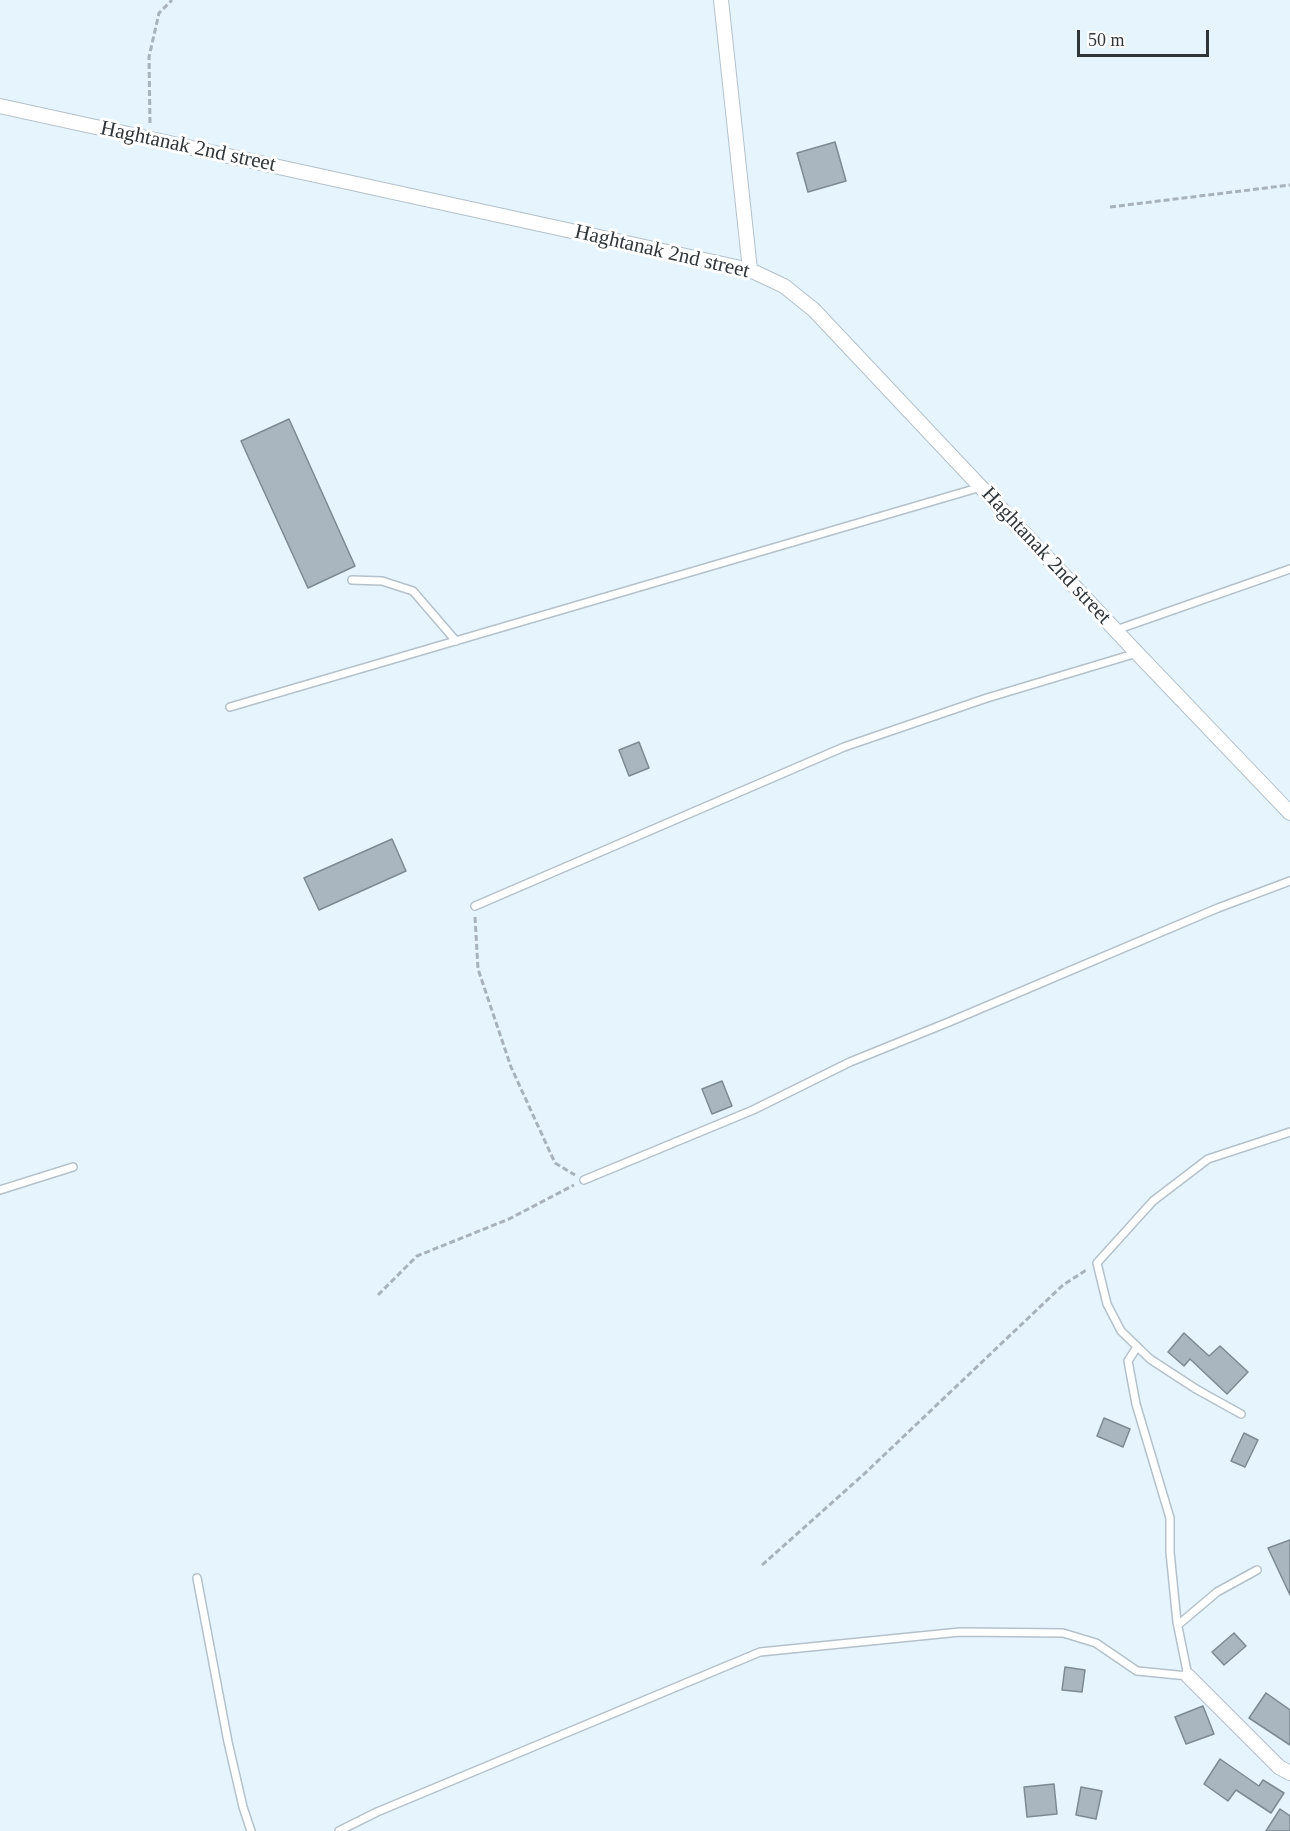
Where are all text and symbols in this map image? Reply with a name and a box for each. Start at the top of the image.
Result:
scale bar [1080,18,1212,56]
text: 50 m [1088,30,1125,50]
street label: Haghtanak 2nd street [98,116,278,178]
street label: Haghtanak 2nd street [572,220,752,284]
street label: Haghtanak 2nd street [976,482,1116,630]

